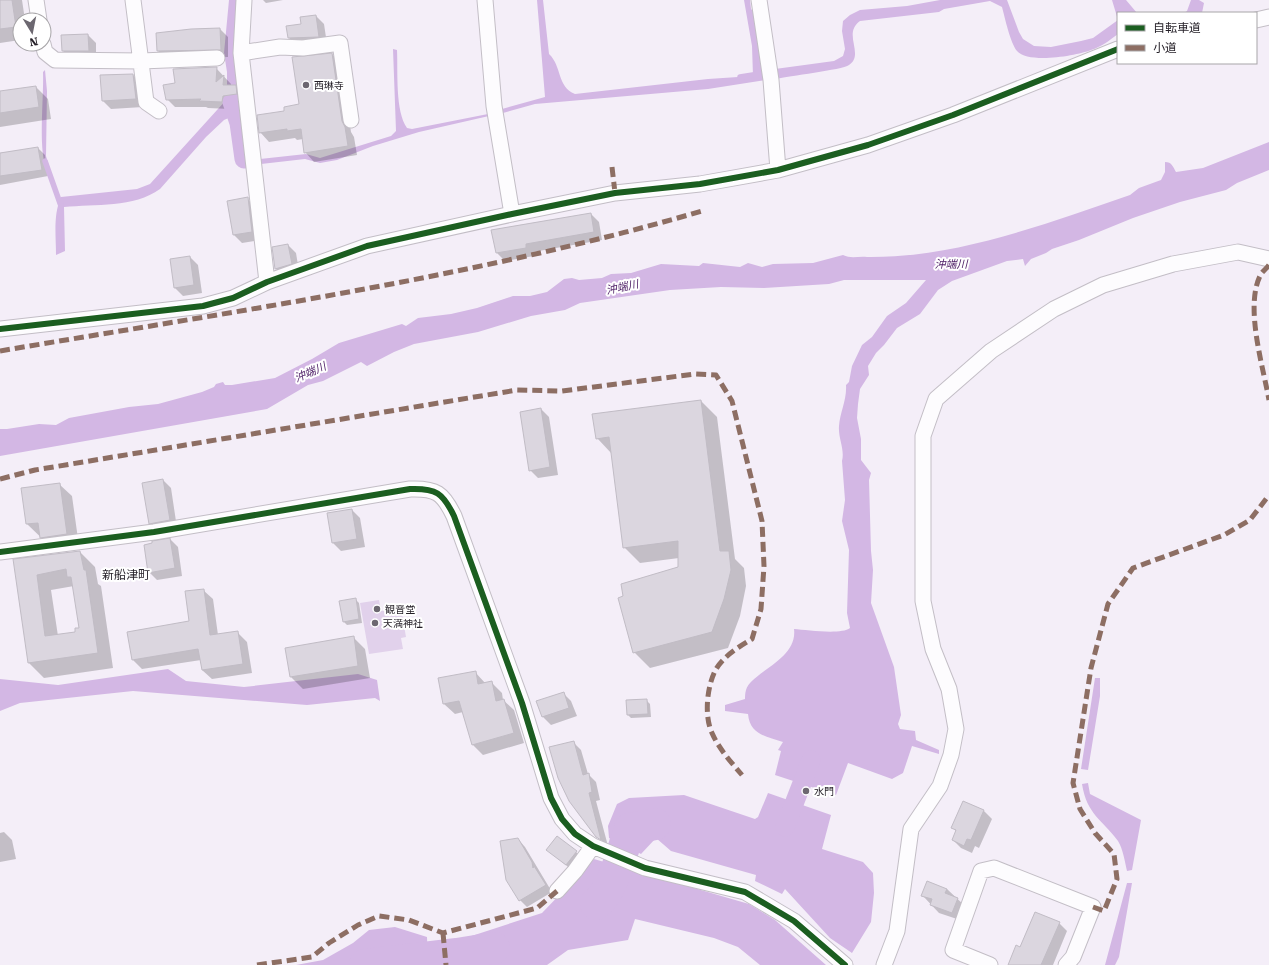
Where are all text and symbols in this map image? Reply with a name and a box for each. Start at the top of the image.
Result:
north arrow [12,12,52,52]
legend [1117,12,1257,64]
text: 自転車道 [1153,21,1201,35]
text: N [28,34,39,49]
text: 小道 [1153,41,1177,55]
marker: 西琳寺 [301,80,311,90]
place label: 西琳寺 [314,80,344,91]
water label: 沖端川 [935,258,968,271]
water label: 沖端川 [605,277,641,297]
water label: 沖端川 [292,359,329,385]
district label: 新船津町 [102,568,150,582]
marker: 観音堂 [372,604,382,614]
place label: 観音堂 [385,604,415,615]
marker: 天満神社 [370,618,380,628]
place label: 天満神社 [383,618,423,629]
marker: 水門 [801,786,811,796]
place label: 水門 [814,786,834,797]

